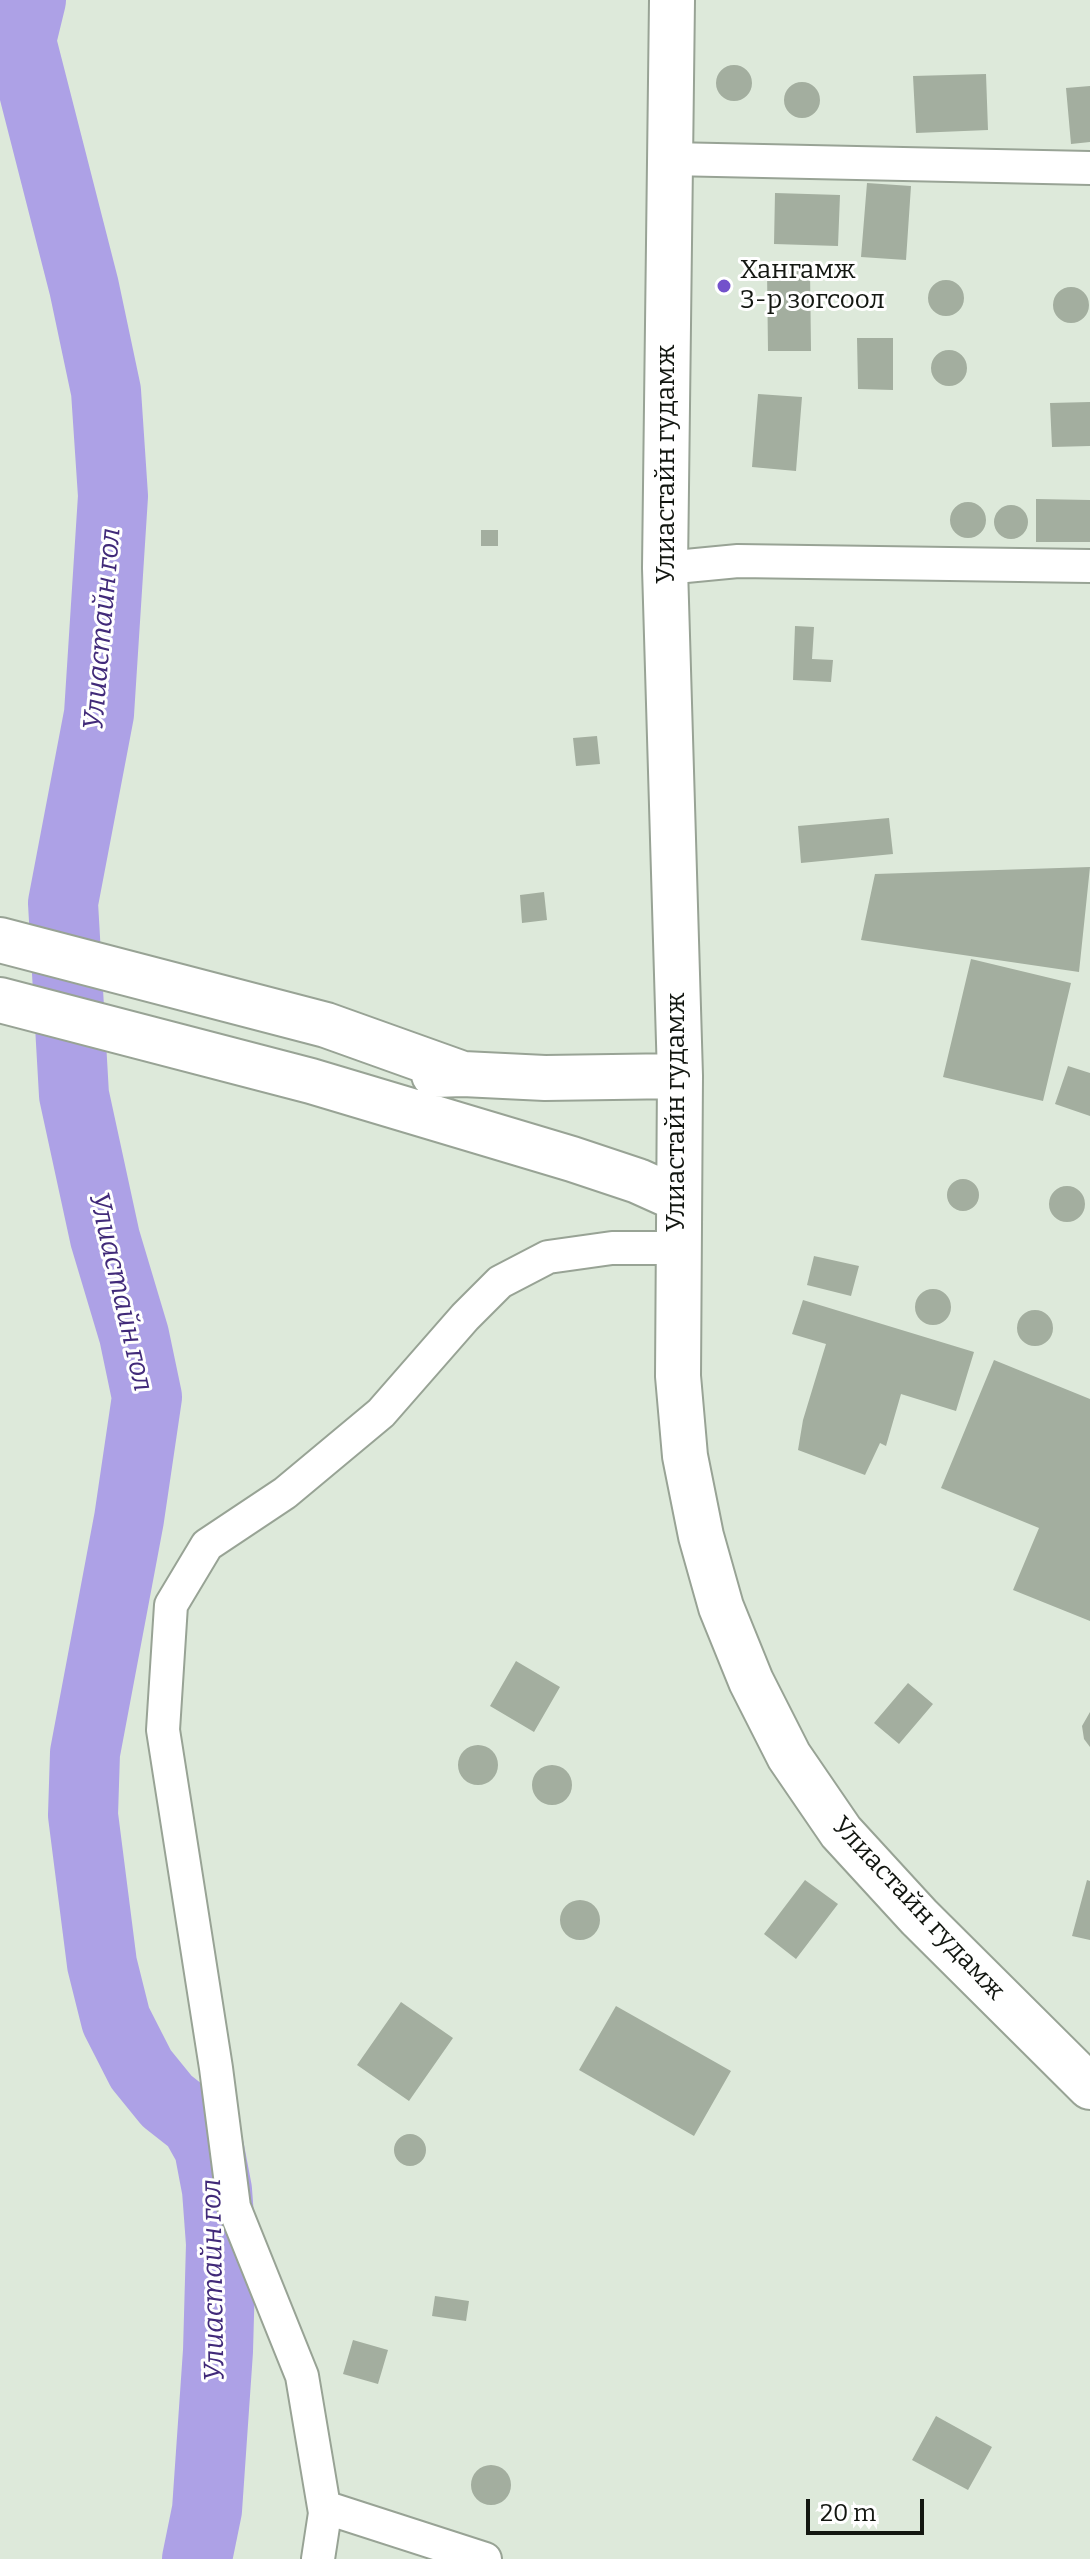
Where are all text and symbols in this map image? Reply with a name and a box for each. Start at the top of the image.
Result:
place label: Хангамж 3-р зогсоол [740,255,885,316]
marker: Хангамж 3-р зогсоол [715,277,733,295]
street label: Улиастайн гудамж [651,344,683,584]
water label: Улиастайн гол [77,526,129,732]
street label: Улиастайн гудамж [661,992,693,1232]
water label: Улиастайн гол [81,1189,159,1395]
street label: Улиастайн гудамж [825,1811,1011,2007]
water label: Улиастайн гол [195,2178,233,2382]
scale bar [810,2483,928,2533]
text: 20 m [820,2499,876,2527]

